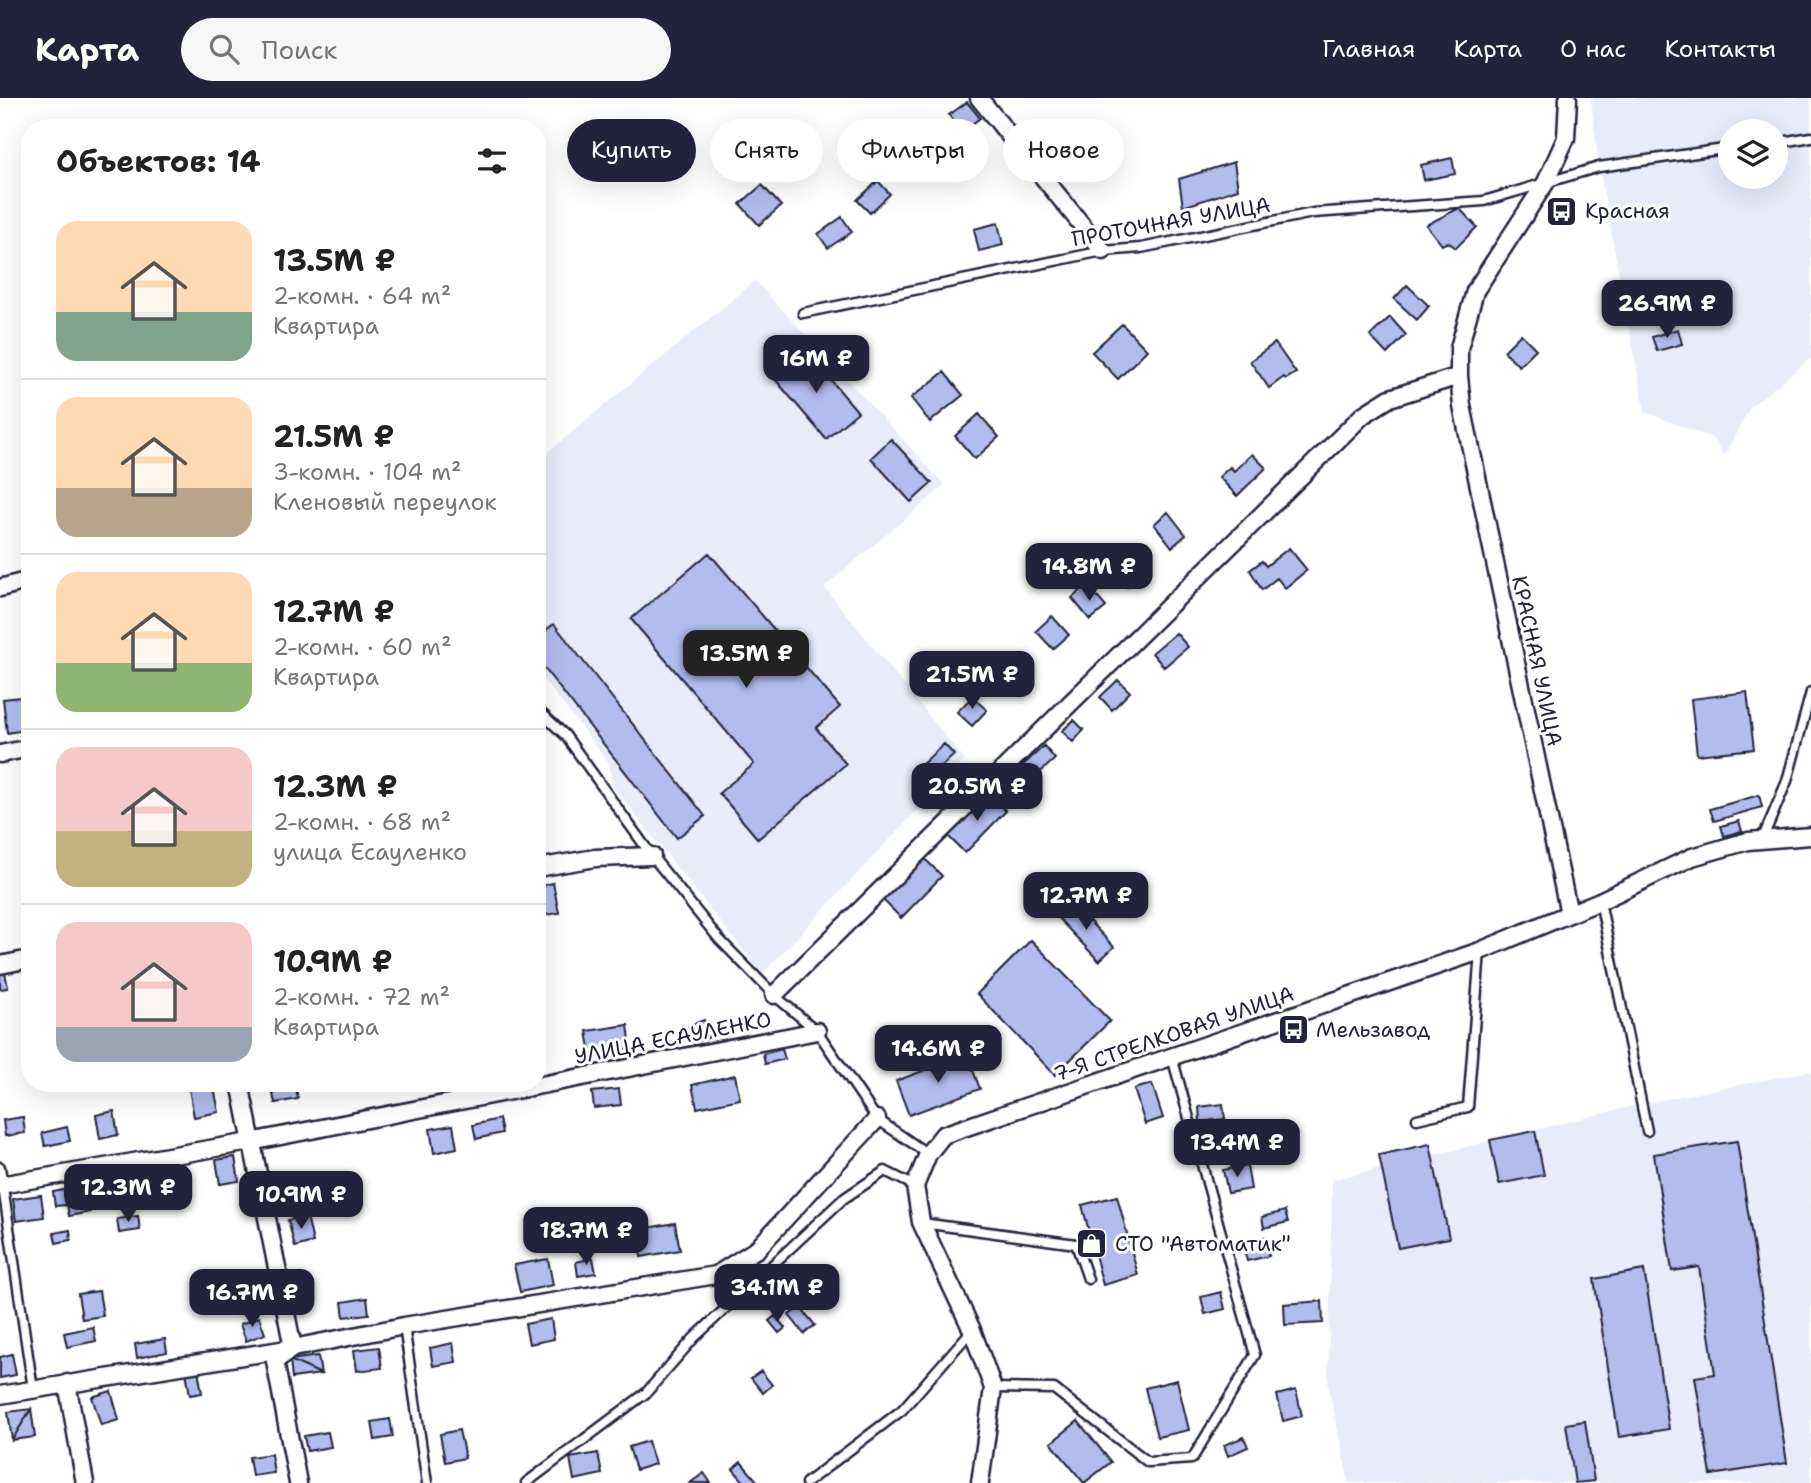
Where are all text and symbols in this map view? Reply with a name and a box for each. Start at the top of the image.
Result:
search box [181,18,671,81]
text: Карта [35,27,139,72]
icon: search [205,30,243,68]
text: Поиск [261,32,337,67]
text: Главная [1322,33,1415,65]
text: Карта [1453,33,1522,65]
text: О нас [1560,33,1626,65]
text: Контакты [1664,33,1776,65]
chip: Купить [567,119,696,182]
chip: Снять [710,119,823,182]
chip: Фильтры [837,119,989,182]
chip: Новое [1003,119,1124,182]
map controls [1718,119,1788,189]
button: layers [1718,119,1788,189]
text: Объектов: 14 [56,141,261,182]
icon: filters [473,142,511,180]
street label: ПРОТОЧНАЯ УЛИЦА [1070,191,1272,253]
bus stop icon: Красная [1545,194,1579,228]
place label: Красная [1585,197,1670,225]
text: 13.5M ₽ [273,240,396,281]
icon: home [112,249,196,333]
pin: 26.9M ₽ [1602,280,1732,340]
text: 2-комн. · 64 m² [273,281,451,311]
text: 26.9M ₽ [1618,288,1716,318]
text: Квартира [273,311,379,341]
pin: 16M ₽ [767,336,865,395]
text: 16M ₽ [779,343,853,373]
text: 21.5M ₽ [273,416,394,457]
icon: home [112,425,196,509]
text: 3-комн. · 104 m² [273,457,462,487]
text: Кленовый переулок [273,487,497,517]
pin: 14.8M ₽ [1024,544,1154,603]
text: 14.8M ₽ [1042,551,1136,581]
street label: КРАСНАЯ УЛИЦА [1505,573,1569,749]
text: 12.7M ₽ [273,591,395,632]
icon: home [112,600,196,684]
pin: 13.5M ₽ [681,630,811,690]
text: 2-комн. · 60 m² [273,632,451,662]
text: 13.5M ₽ [699,638,793,668]
pin: 21.5M ₽ [907,652,1037,711]
text: 21.5M ₽ [925,659,1019,689]
text: Квартира [273,662,379,692]
pin: 20.5M ₽ [912,764,1042,823]
text: 12.3M ₽ [273,766,398,807]
text: 20.5M ₽ [928,771,1026,801]
icon: home [112,775,196,859]
text: 2-комн. · 68 m² [273,807,451,837]
text: улица Есауленко [273,837,467,867]
pin: 12.7M ₽ [1021,872,1151,932]
text: 12.7M ₽ [1039,880,1133,910]
text: 10.9M ₽ [273,941,393,982]
icon: home [112,950,196,1034]
street label: 7-Я СТРЕЛКОВАЯ УЛИЦА [1050,980,1298,1088]
text: 2-комн. · 72 m² [273,982,450,1012]
street label: УЛИЦА ЕСАУЛЕНКО [572,1005,774,1071]
text: Квартира [273,1012,379,1042]
bus stop icon: Мельзавод [1276,1013,1310,1047]
place label: Мельзавод [1316,1016,1430,1044]
pin: 14.6M ₽ [873,1026,1003,1085]
text: 14.6M ₽ [891,1033,985,1063]
pin: 13.4M ₽ [1172,1119,1302,1179]
text: 13.4M ₽ [1190,1127,1284,1157]
pin: 12.3M ₽ [63,1164,193,1224]
text: 12.3M ₽ [80,1172,176,1202]
pin: 10.9M ₽ [236,1172,366,1231]
text: 10.9M ₽ [255,1179,347,1209]
pin: 18.7M ₽ [521,1208,651,1267]
text: 18.7M ₽ [539,1215,633,1245]
shop icon: СТО "Автоматик" [1075,1227,1109,1261]
place label: СТО "Автоматик" [1115,1230,1291,1258]
pin: 34.1M ₽ [712,1264,842,1324]
pin: 16.7M ₽ [187,1270,317,1329]
text: 34.1M ₽ [730,1272,824,1302]
text: 16.7M ₽ [205,1277,299,1307]

